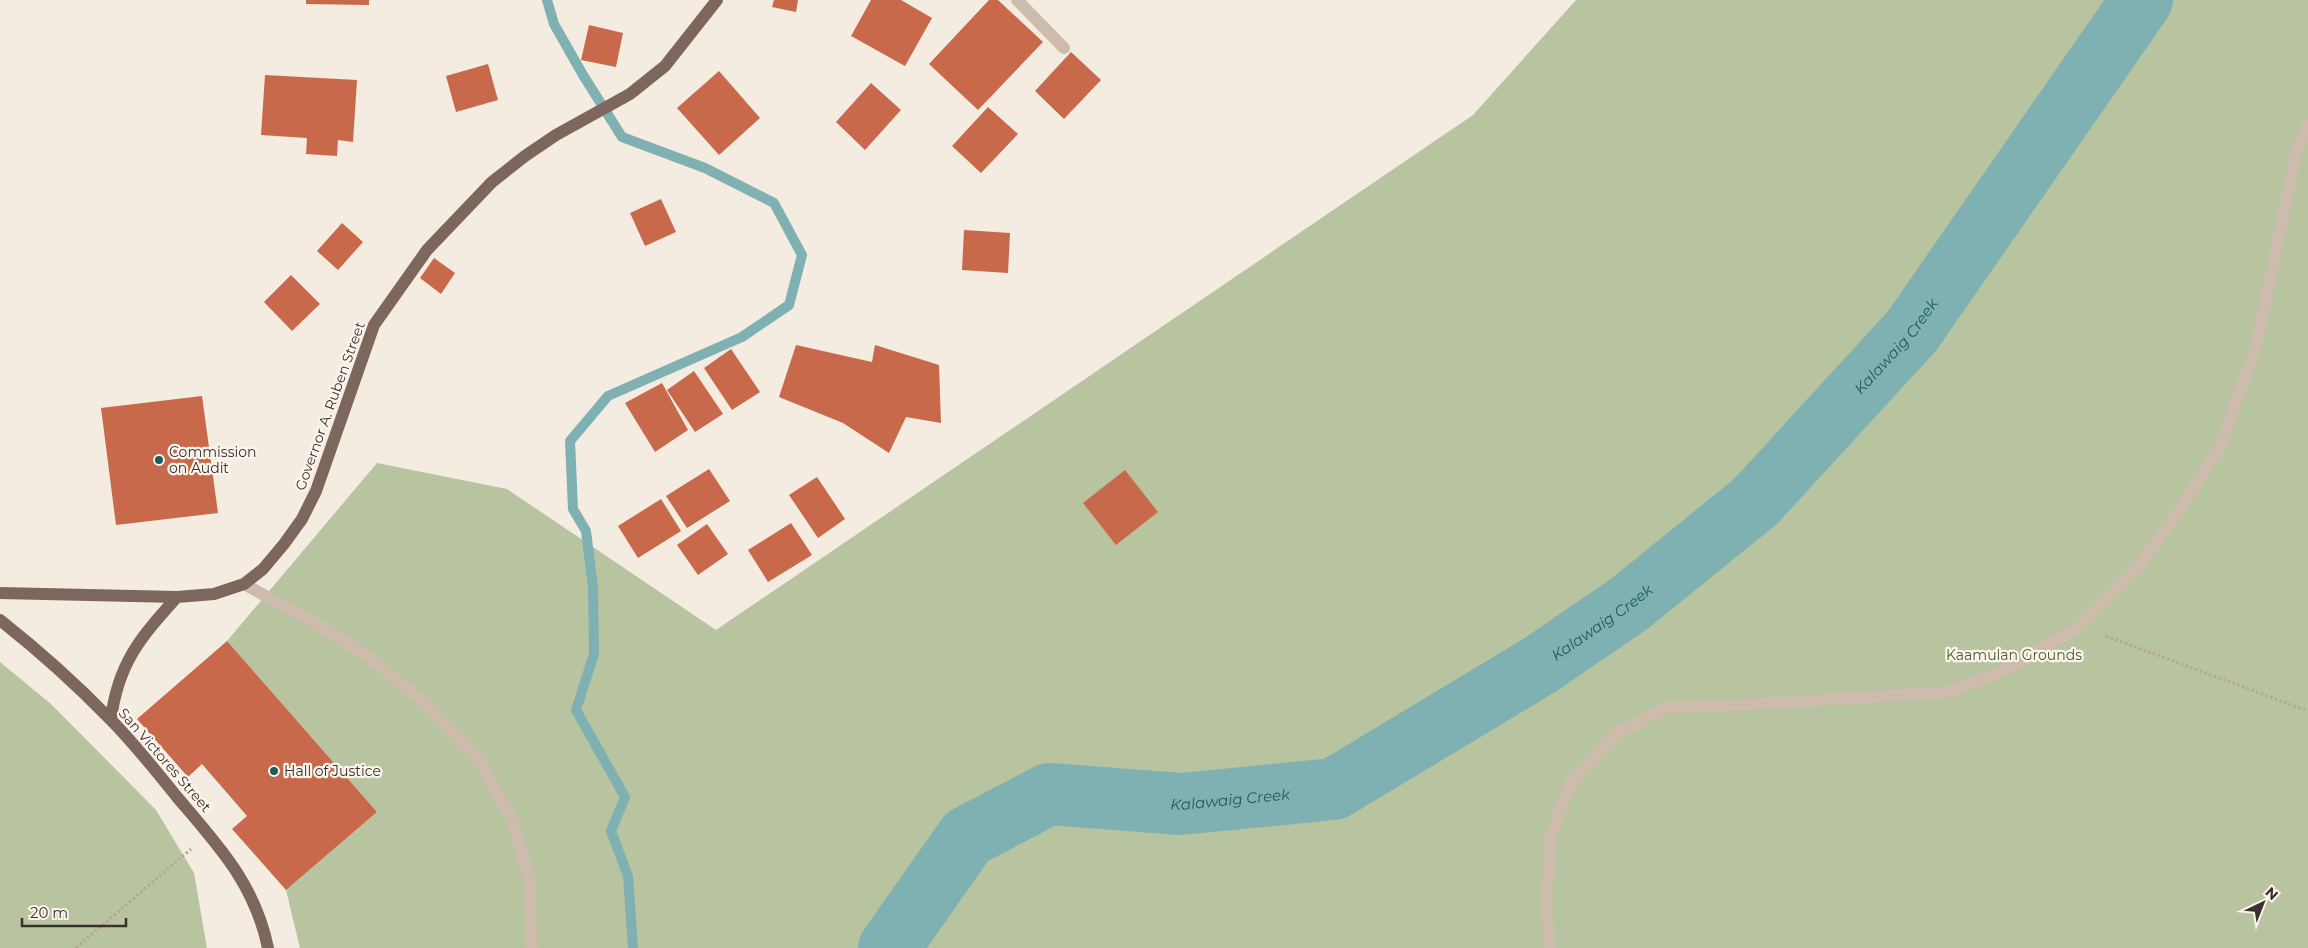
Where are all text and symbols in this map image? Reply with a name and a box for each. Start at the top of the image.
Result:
water label: Kalawaig Creek [1850,294,1942,398]
street label: Governor A. Ruben Street [291,319,369,493]
place label: Commission on Audit [169,443,257,477]
marker: Commission on Audit [153,454,165,466]
water label: Kalawaig Creek [1547,579,1657,664]
park label: Kaamulan Grounds [1946,646,2082,664]
street label: San Victores Street [115,704,215,816]
place label: Hall of Justice [284,762,381,780]
marker: Hall of Justice [268,765,280,777]
water label: Kalawaig Creek [1170,784,1292,814]
north arrow [2238,878,2288,928]
text: N [2262,883,2282,904]
scale bar [22,896,126,928]
text: 20 m [30,903,68,922]

